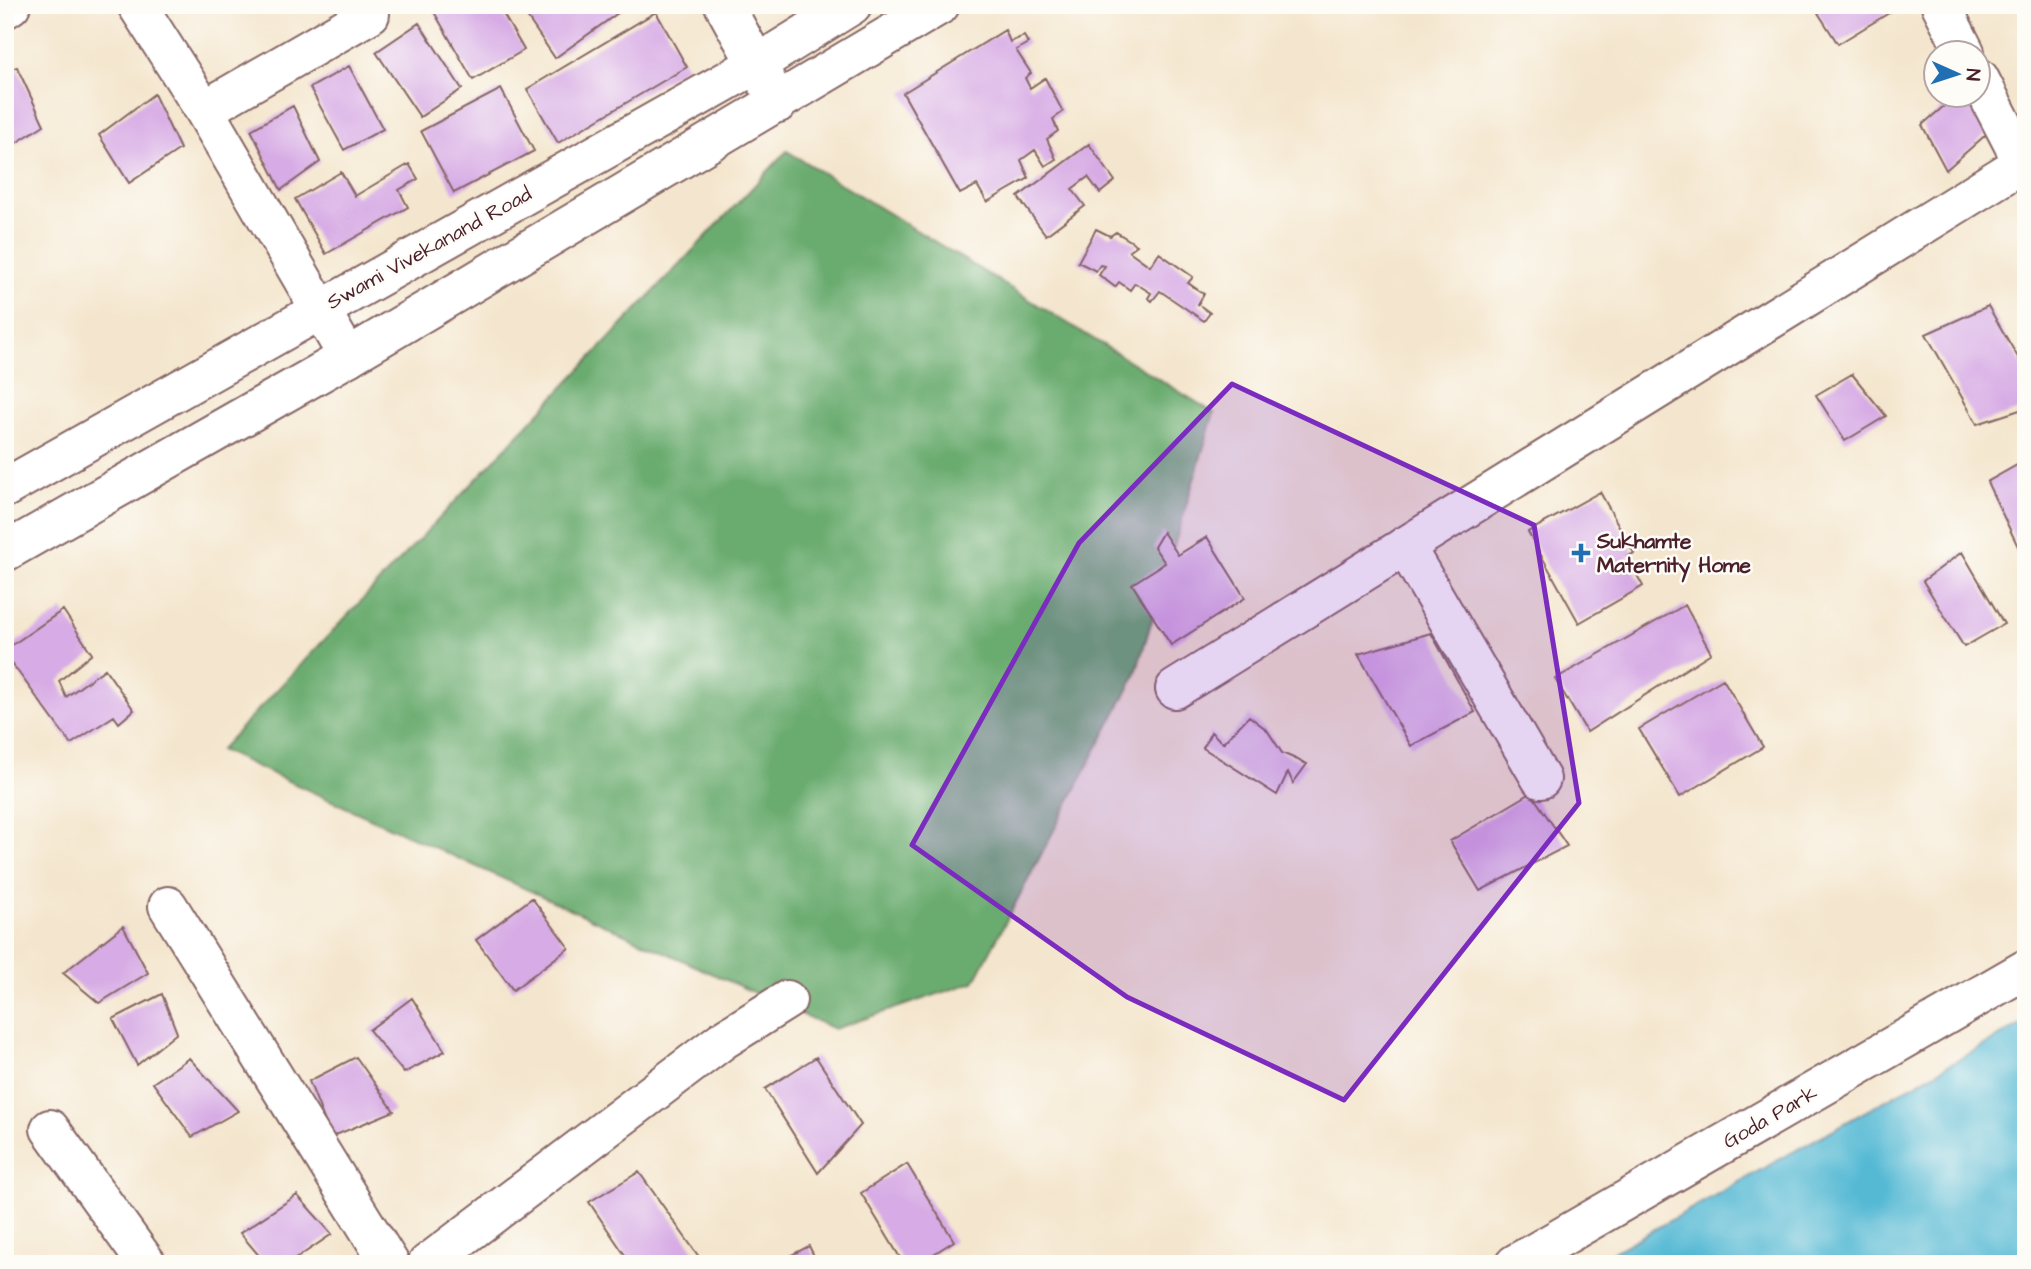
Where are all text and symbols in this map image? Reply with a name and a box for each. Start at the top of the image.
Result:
north arrow [1923,38,1993,108]
text: N [1959,68,1986,82]
street label: Swami Vivekanand Road [321,179,537,317]
place label: Sukhamte Maternity Home [1596,527,1751,583]
marker: Sukhamte Maternity Home [1571,543,1591,563]
street label: Goda Park [1717,1078,1823,1156]

